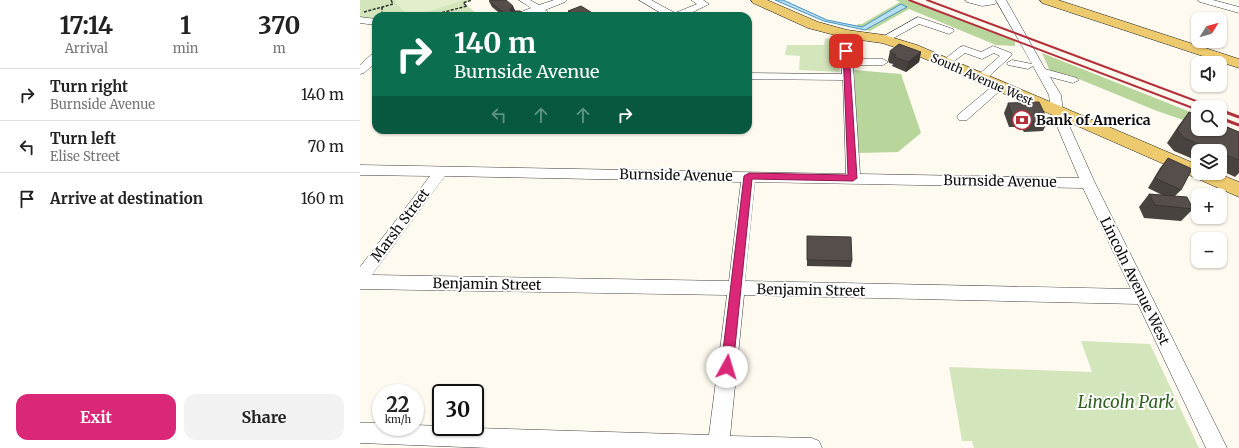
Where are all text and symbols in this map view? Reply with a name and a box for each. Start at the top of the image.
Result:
text: 17:14 [60,10,113,41]
text: 1 [180,10,191,41]
text: 370 [258,10,300,41]
north arrow [1191,12,1227,48]
map controls [1191,12,1227,268]
text: 140 m [454,25,536,61]
icon: right [388,28,440,80]
pin [829,34,863,68]
text: Arrival [65,40,108,57]
text: min [173,40,198,57]
text: m [273,40,286,57]
icon: arrive [835,40,857,62]
street label: South Avenue West [929,50,1036,108]
button: sound [1191,56,1227,92]
text: Burnside Avenue [454,60,600,83]
text: Turn right [50,77,128,96]
icon: right [16,84,38,106]
text: 140 m [301,85,344,104]
text: Burnside Avenue [50,96,155,113]
button: search [1191,100,1227,136]
icon: left [488,104,510,126]
icon: ahead [530,104,552,126]
icon: ahead [572,104,594,126]
icon: right [614,104,636,126]
bank icon: Bank of America [1011,109,1033,131]
place label: Bank of America [1036,111,1151,129]
text: Turn left [50,129,116,148]
icon: left [16,136,38,158]
text: 70 m [308,137,344,156]
button: layers [1191,144,1227,180]
text: Elise Street [50,148,120,165]
street label: Burnside Avenue [619,165,733,185]
street label: Burnside Avenue [943,171,1057,191]
street label: Marsh Street [367,185,434,265]
icon: arrive [16,188,38,210]
button: + [1191,188,1227,224]
text: Arrive at destination [50,189,203,208]
text: 160 m [301,189,344,208]
street label: Lincoln Avenue West [1096,214,1174,348]
button: − [1191,232,1227,268]
street label: Benjamin Street [432,274,542,294]
street label: Benjamin Street [756,280,866,300]
position arrow [706,346,748,388]
speed limit sign: 30 [432,384,484,436]
park label: Lincoln Park [1078,391,1175,413]
text: 22 [386,392,410,417]
button: Exit [16,394,176,440]
button: Share [184,394,344,440]
text: km/h [385,413,411,426]

